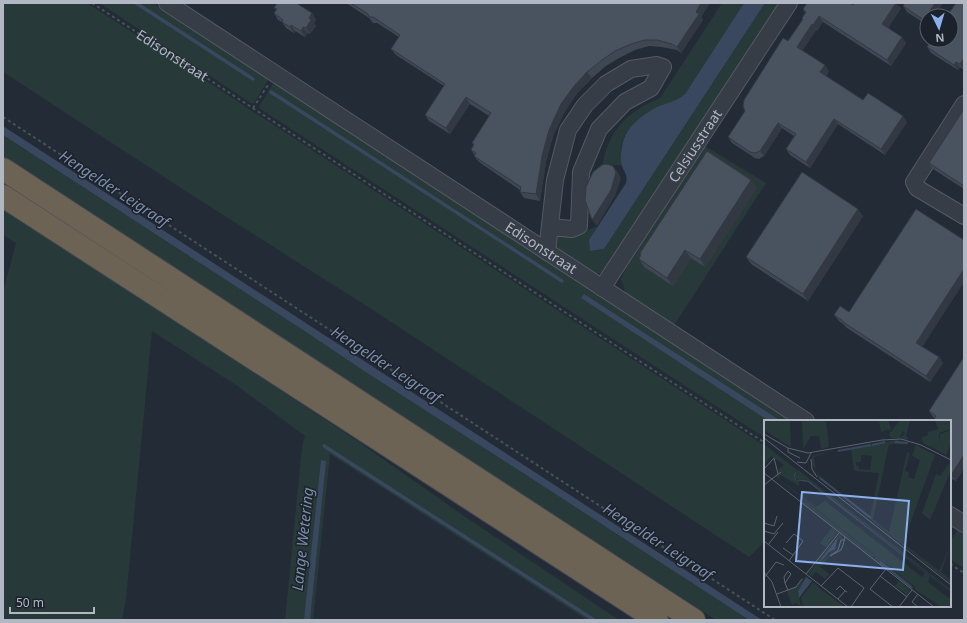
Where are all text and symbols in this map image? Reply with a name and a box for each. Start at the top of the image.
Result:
north arrow [919,8,959,48]
street label: Edisonstraat [133,25,212,85]
text: N [935,31,945,46]
street label: Celsiusstraat [664,105,726,186]
water label: Hengelder Leigraaf [56,145,175,232]
street label: Edisonstraat [502,217,581,278]
water label: Hengelder Leigraaf [328,321,447,408]
inset map [764,420,951,607]
water label: Lange Wetering [287,486,317,592]
water label: Hengelder Leigraaf [600,498,719,585]
scale bar [10,589,94,615]
text: 50 m [16,594,44,611]

